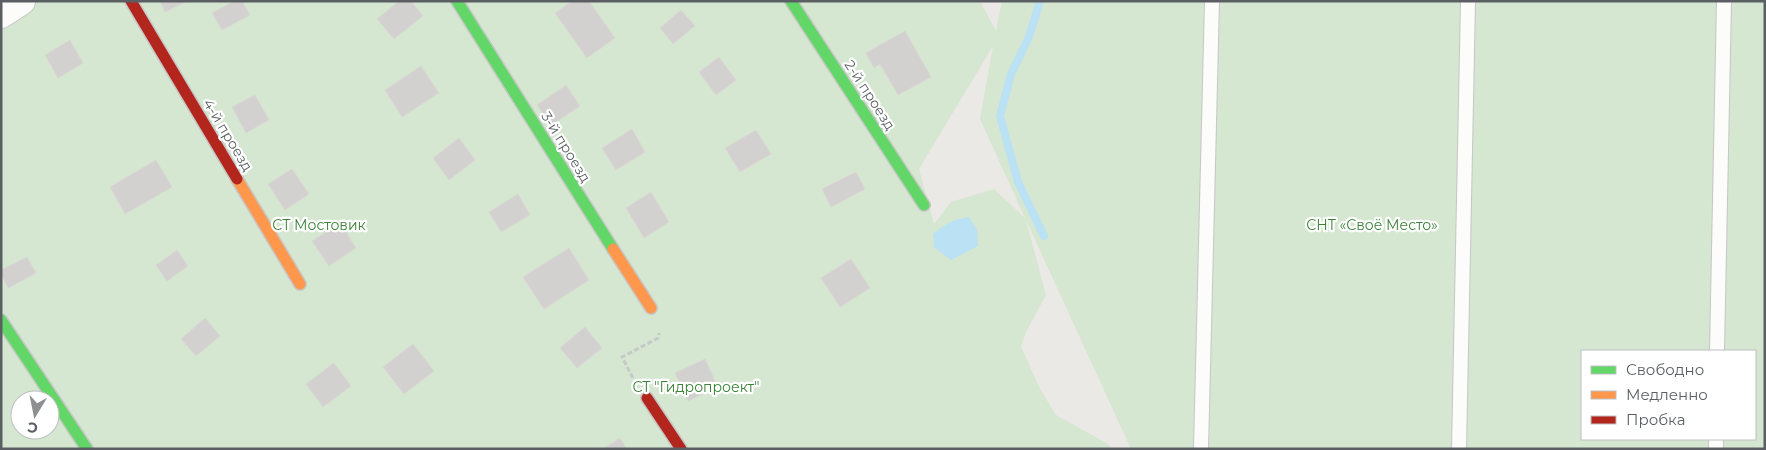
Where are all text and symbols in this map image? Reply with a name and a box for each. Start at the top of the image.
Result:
street label: 2-й проезд [841,57,899,133]
street label: 4-й проезд [199,96,257,174]
street label: 3-й проезд [537,108,595,186]
park label: СТ Мостовик [272,216,366,234]
park label: СНТ «Своё Место» [1306,216,1438,234]
legend [1581,350,1756,440]
text: Свободно [1626,360,1704,379]
park label: СТ "Гидропроект" [633,378,759,396]
text: Медленно [1626,385,1708,404]
north arrow [10,390,60,440]
text: Пробка [1626,410,1685,429]
text: С [26,418,39,438]

